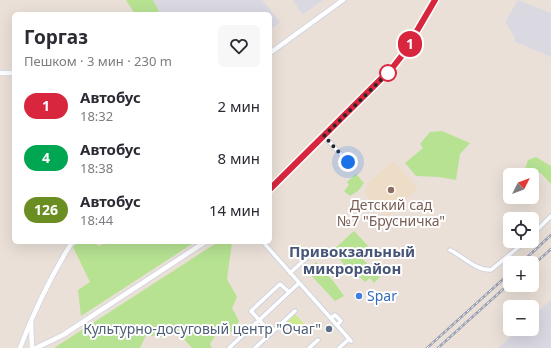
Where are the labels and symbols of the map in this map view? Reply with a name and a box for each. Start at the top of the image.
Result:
line badge: 1 [397,31,423,57]
unlabelled marker [379,64,397,82]
your location [338,152,358,172]
north arrow [503,168,539,204]
marker: Детский сад №7 "Брусничка" [386,185,396,195]
place label: Детский сад №7 "Брусничка" [337,195,445,230]
district label: Привокзальный микрорайон [289,241,415,278]
place label: Spar [367,286,397,305]
marker: Spar [354,291,364,301]
place label: Культурно-досуговый центр "Очаг" [83,319,321,338]
marker: Культурно-досуговый центр "Очаг" [324,324,334,334]

